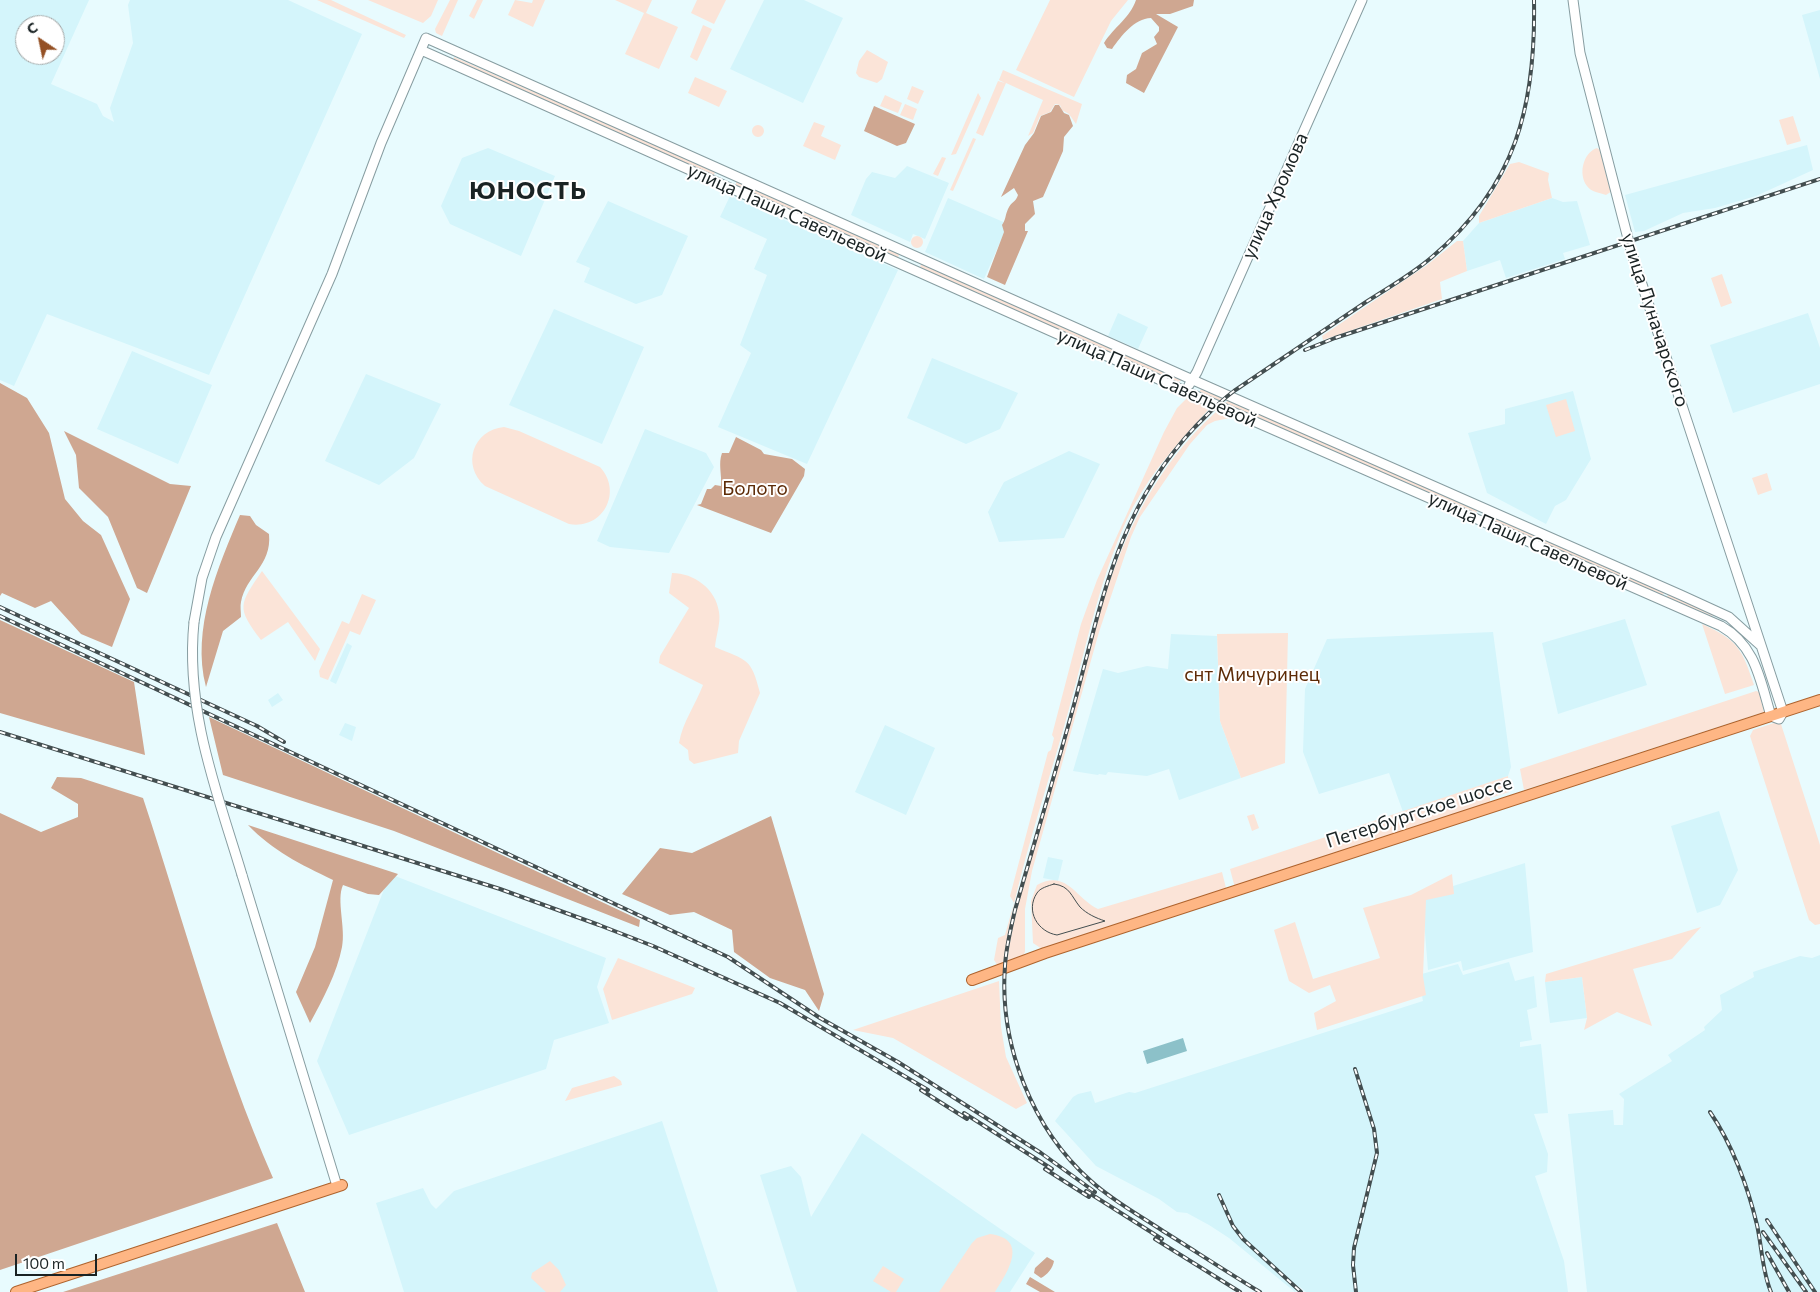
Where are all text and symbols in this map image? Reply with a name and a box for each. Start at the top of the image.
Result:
north arrow [15,15,65,65]
text: С [23,18,41,38]
street label: улица Хромова [1237,129,1313,263]
street label: улица Паши Савельевой [684,159,890,267]
district label: ЮНОСТЬ [468,177,588,205]
street label: улица Луначарского [1616,230,1694,410]
street label: улица Паши Савельевой [1054,324,1260,432]
park label: Болото [722,478,788,500]
street label: улица Паши Савельевой [1425,487,1631,595]
park label: снт Мичуринец [1184,664,1320,686]
street label: Петербургское шоссе [1323,771,1515,853]
scale bar [18,1244,100,1276]
text: 100 m [23,1254,65,1272]

